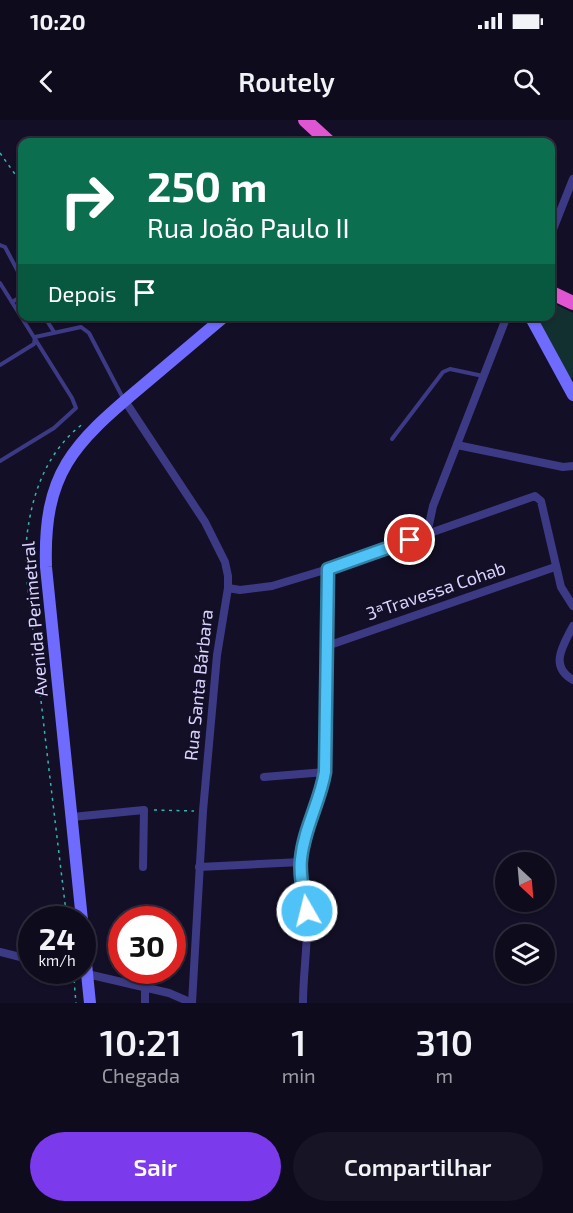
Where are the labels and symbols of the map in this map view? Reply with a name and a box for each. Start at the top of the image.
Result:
pin [384,514,435,565]
street label: Avenida Perimetral [16,540,52,698]
street label: 3ªTravessa Cohab [363,556,508,624]
street label: Rua Santa Bárbara [179,608,217,762]
north arrow [495,852,555,912]
position arrow [275,879,339,943]
speed limit sign: 30 [108,906,186,984]

